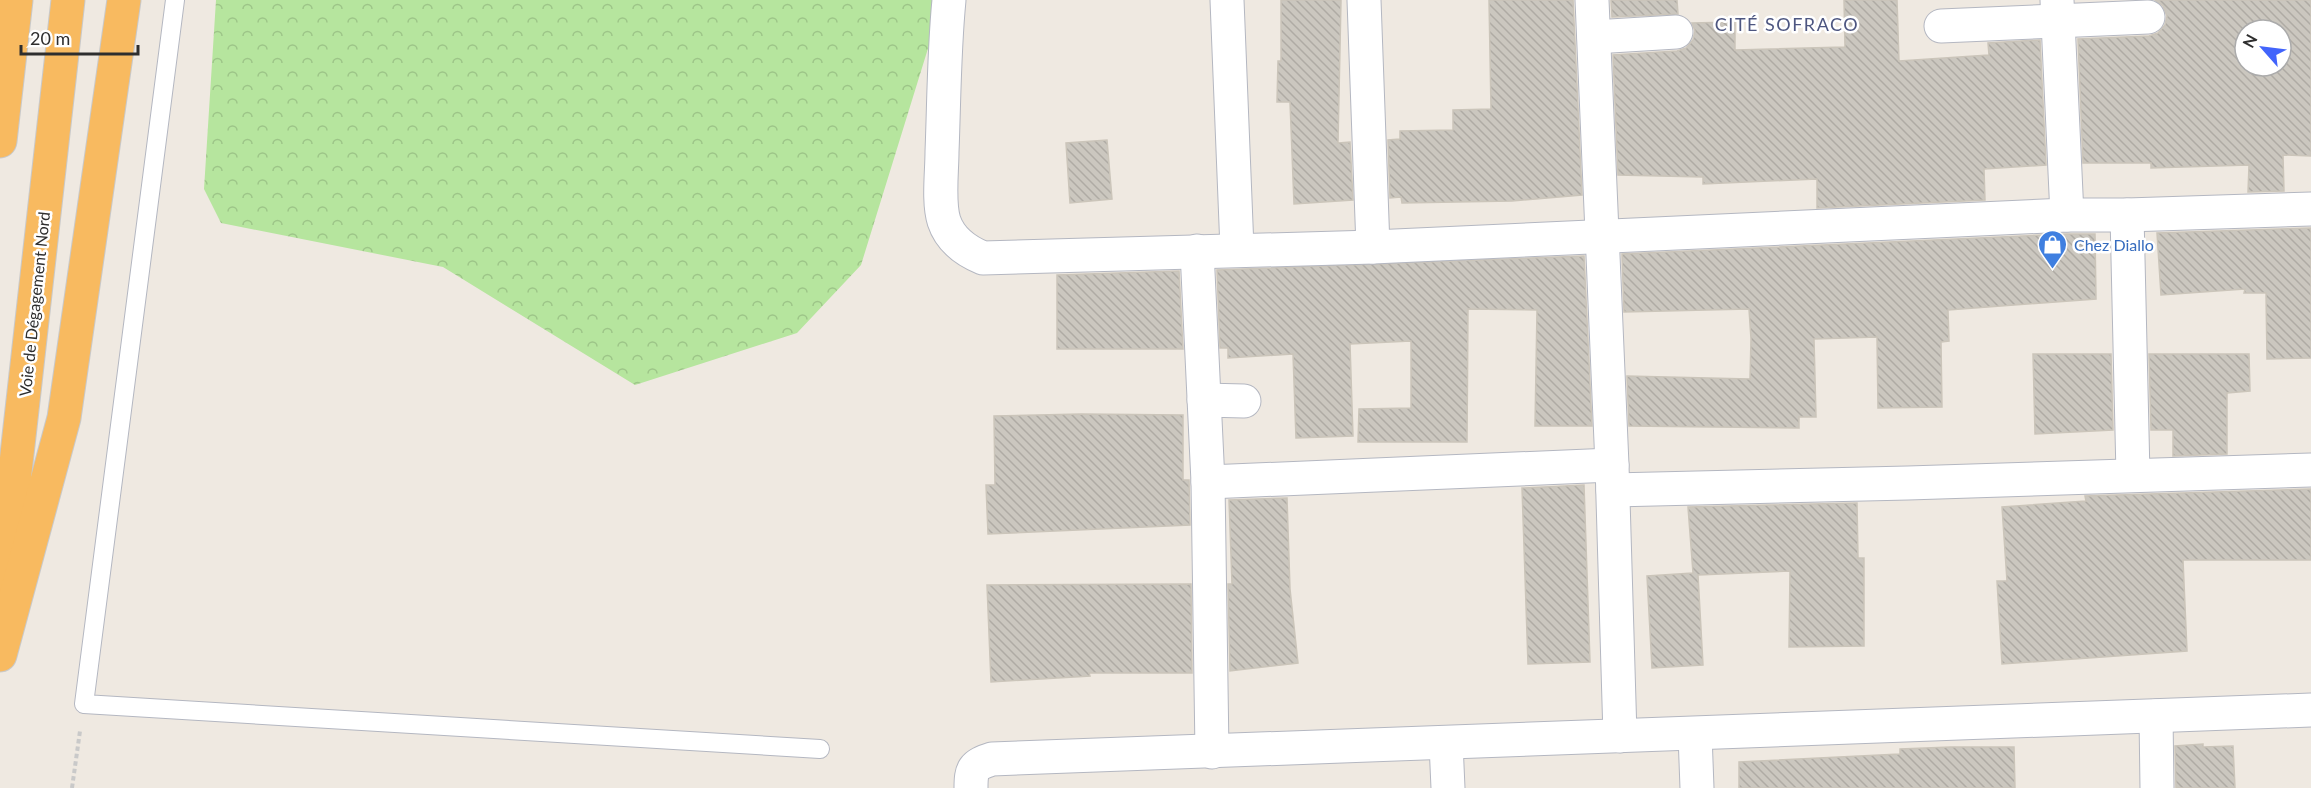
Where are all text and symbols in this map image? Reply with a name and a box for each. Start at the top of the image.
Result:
district label: CITÉ SOFRACO [1715,13,1859,35]
scale bar [21,18,138,56]
north arrow [2233,18,2293,78]
text: 20 m [30,27,70,49]
text: N [2238,31,2261,51]
street label: Voie de Dégagement Nord [15,211,53,397]
shop icon: Chez Diallo [2037,228,2069,270]
place label: Chez Diallo [2074,235,2154,254]

